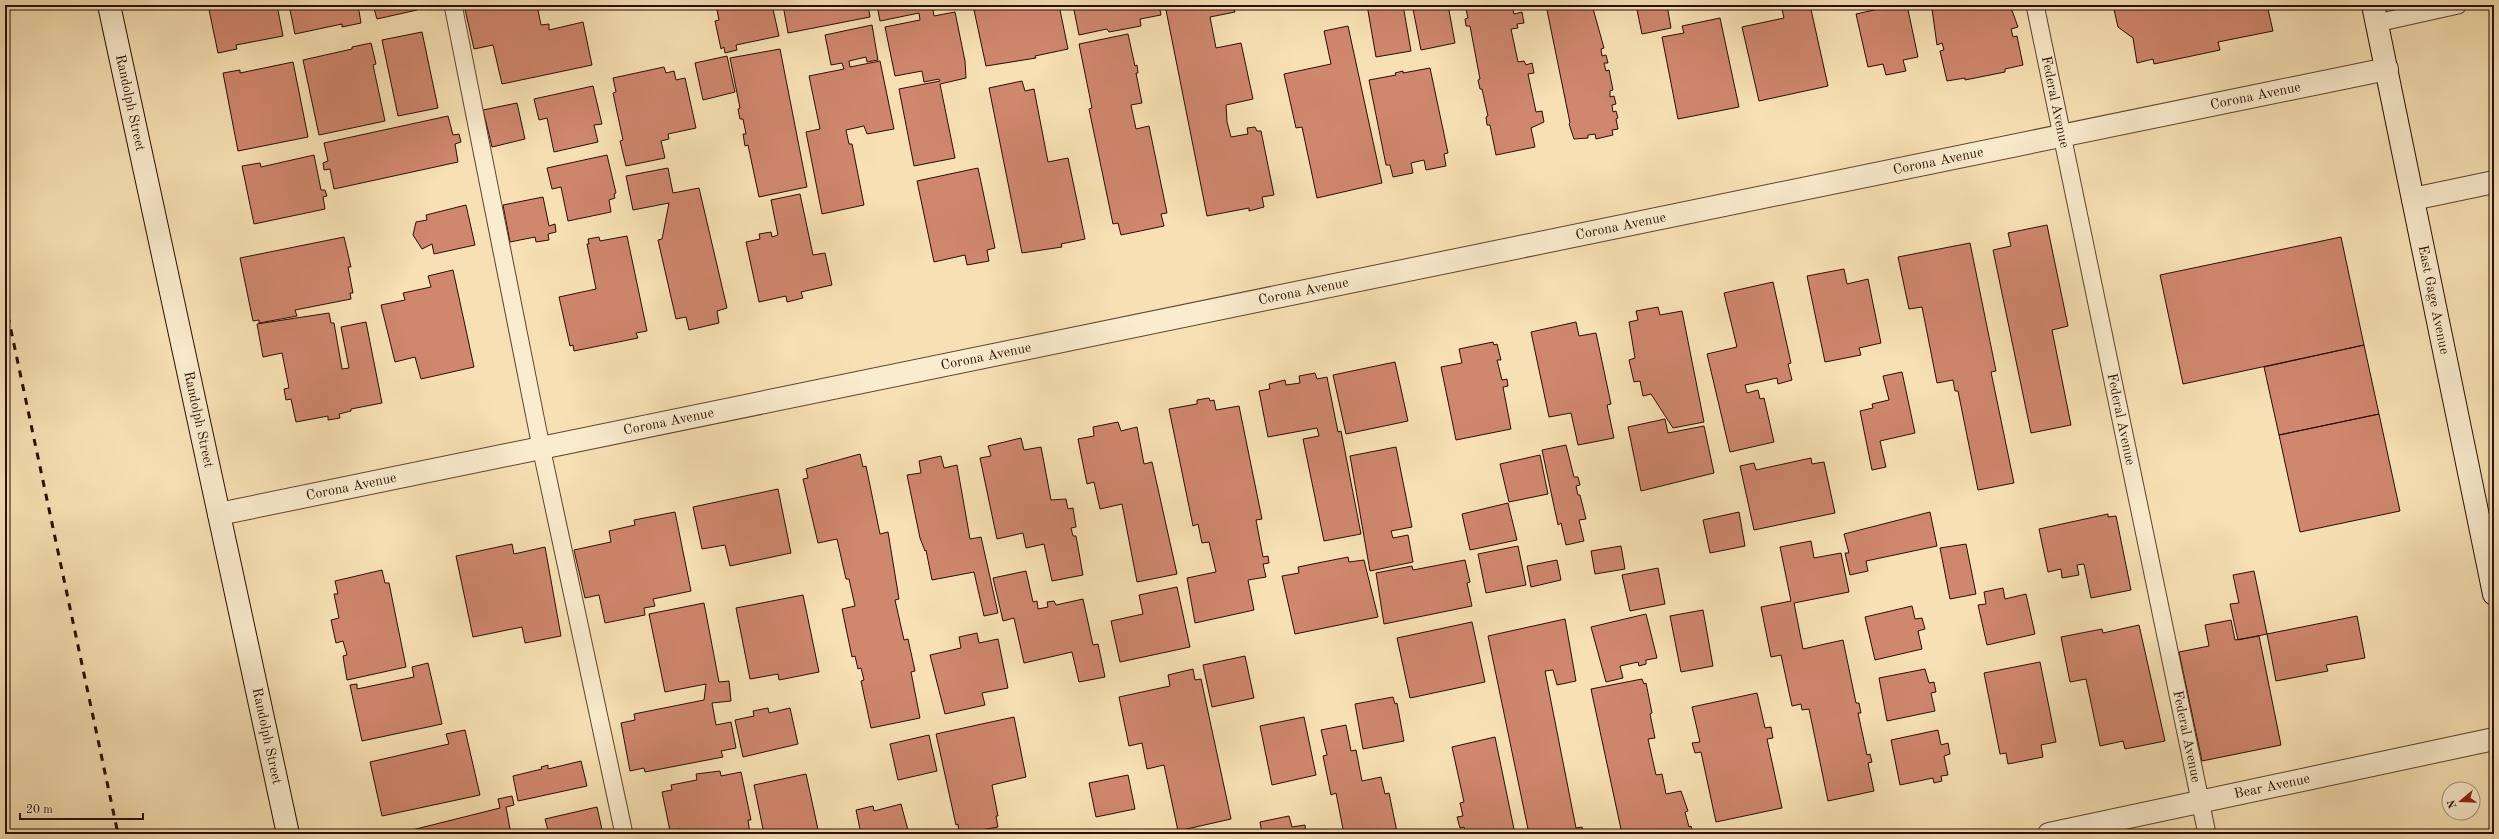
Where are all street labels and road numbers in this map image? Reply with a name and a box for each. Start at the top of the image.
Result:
street label: Randolph Street [113,53,147,152]
street label: Federal Avenue [2039,55,2071,149]
street label: Corona Avenue [2209,80,2302,112]
street label: Corona Avenue [1892,145,1985,177]
street label: Corona Avenue [1574,210,1667,242]
street label: East Gage Avenue [2416,244,2452,356]
street label: Corona Avenue [1257,275,1350,308]
street label: Corona Avenue [940,340,1032,373]
street label: Randolph Street [181,370,216,469]
street label: Federal Avenue [2105,372,2137,466]
street label: Corona Avenue [622,406,715,438]
street label: Corona Avenue [305,471,398,503]
street label: Randolph Street [250,687,284,786]
street label: Federal Avenue [2170,689,2203,784]
street label: Bear Avenue [2233,771,2311,801]

